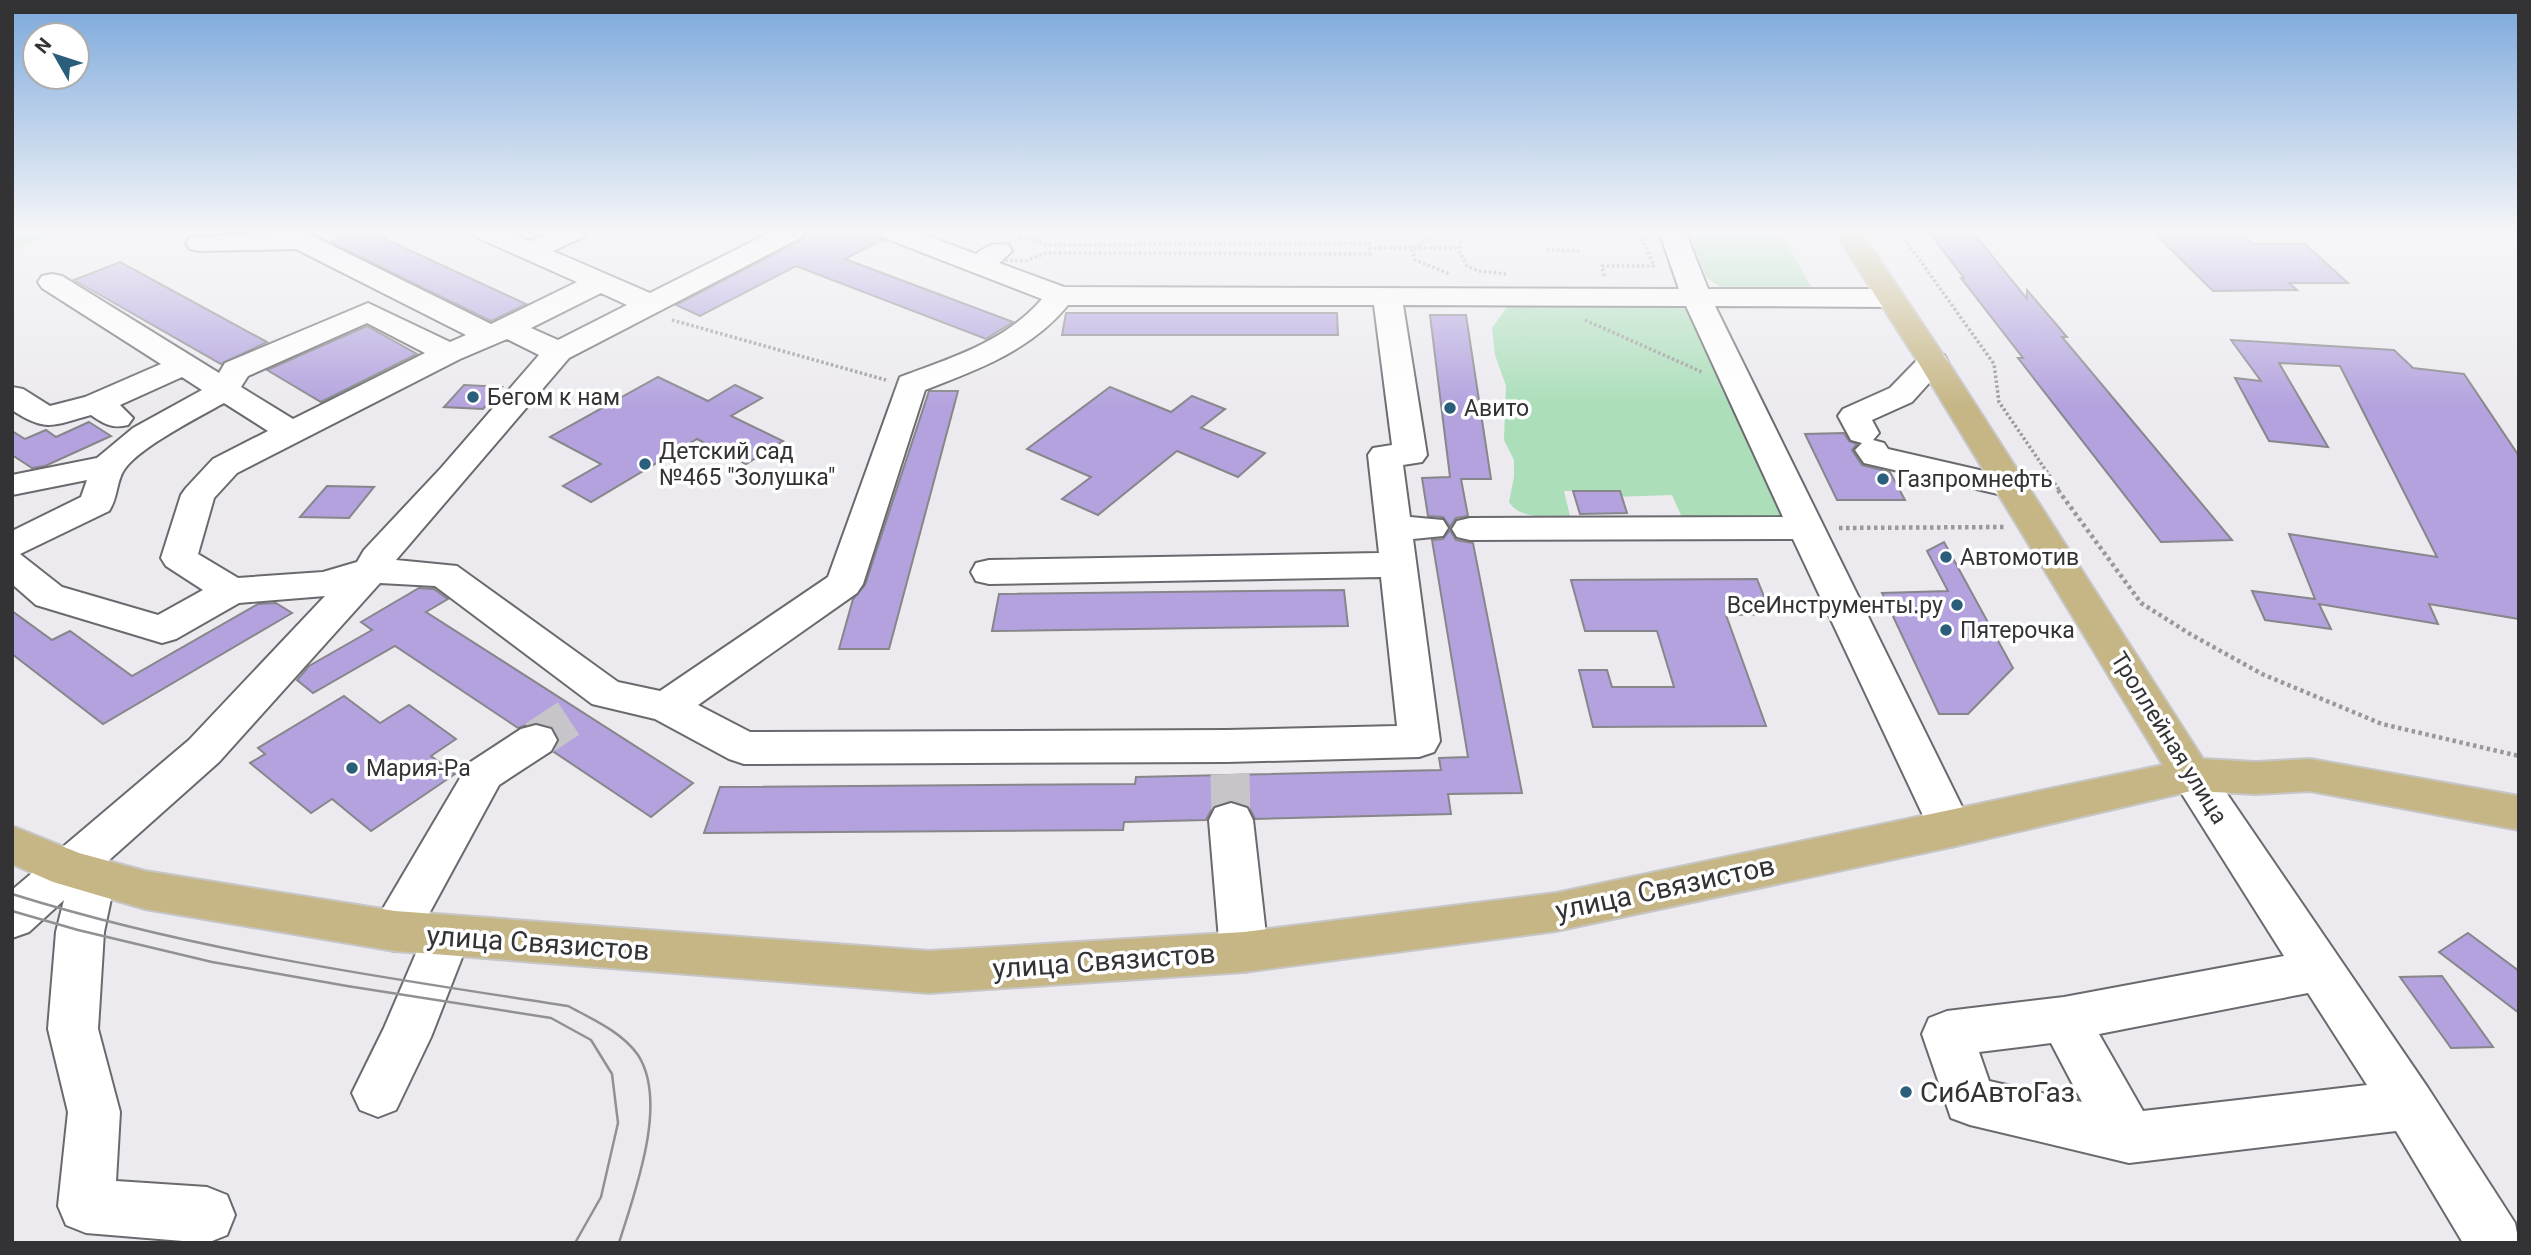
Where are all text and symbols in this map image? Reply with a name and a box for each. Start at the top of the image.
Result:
north arrow [21,21,91,91]
text: N [30,33,56,58]
place label: Бегом к нам [487,384,620,411]
marker: Бегом к нам [465,389,481,405]
place label: Авито [1464,395,1529,422]
marker: Авито [1442,400,1458,416]
place label: Детский сад №465 "Золушка" [659,438,835,491]
marker: Детский сад №465 "Золушка" [637,456,653,472]
place label: Газпромнефть [1897,466,2053,493]
marker: Газпромнефть [1875,471,1891,487]
place label: Автомотив [1960,544,2079,571]
marker: Автомотив [1938,549,1954,565]
place label: ВсеИнструменты.ру [1727,592,1943,619]
marker: ВсеИнструменты.ру [1949,597,1965,613]
place label: Пятерочка [1960,617,2075,644]
marker: Пятерочка [1938,622,1954,638]
street label: Троллейная улица [2105,647,2233,829]
place label: Мария-Ра [366,755,471,782]
marker: Мария-Ра [344,760,360,776]
street label: улица Связистов [1552,849,1778,927]
street label: улица Связистов [425,919,651,967]
street label: улица Связистов [991,937,1217,985]
place label: СибАвтоГаз [1920,1076,2075,1109]
marker: СибАвтоГаз [1898,1084,1914,1100]

